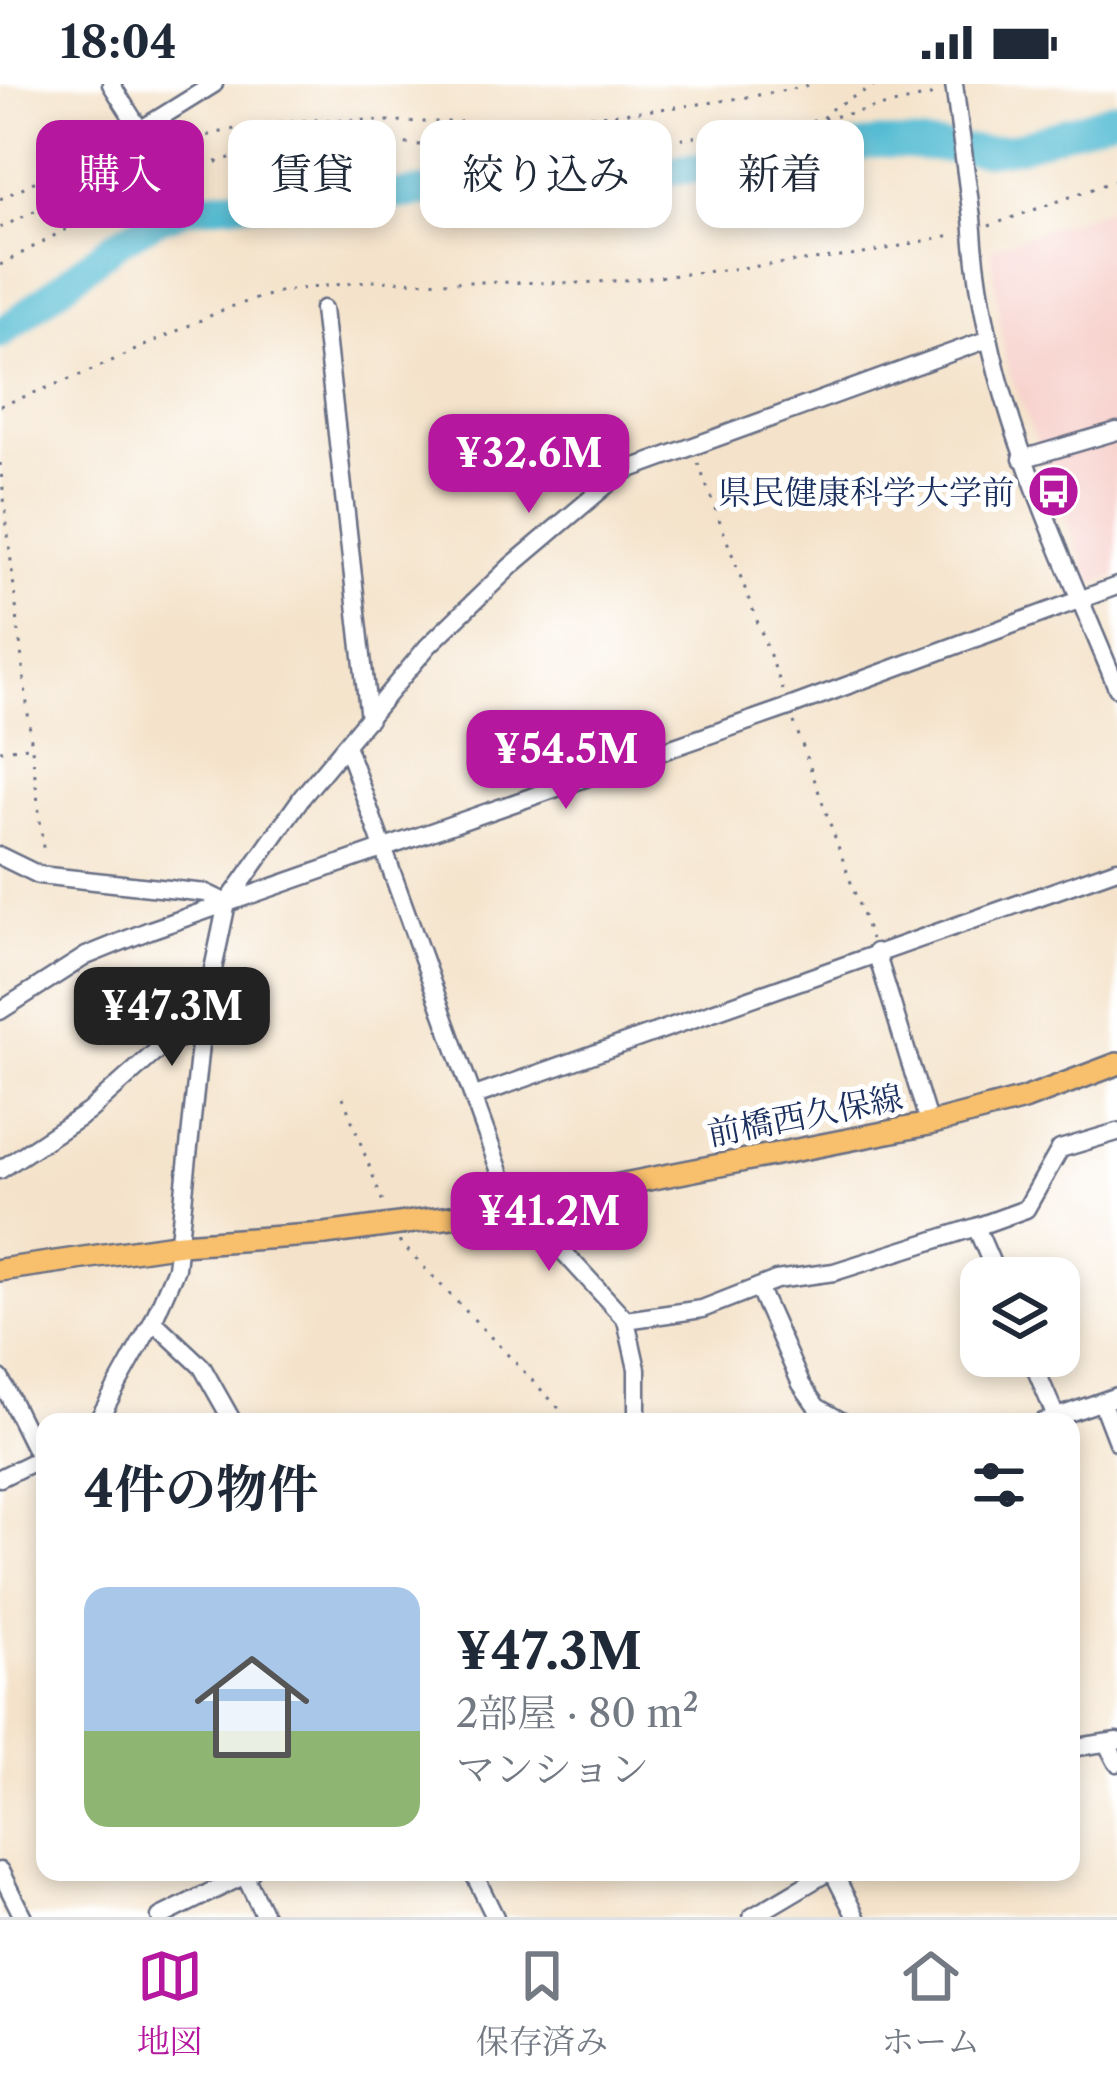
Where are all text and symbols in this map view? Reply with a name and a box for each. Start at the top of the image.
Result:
text: 18:04 [60,14,177,70]
chip: 購入 [36,120,204,228]
chip: 賃貸 [228,120,396,228]
chip: 絞り込み [420,120,672,228]
chip: 新着 [696,120,864,228]
pin: ¥32.6M [431,414,627,516]
text: ¥32.6M [455,429,603,477]
bus stop icon: 県民健康科学大学前 [1026,464,1082,520]
place label: 県民健康科学大学前 [718,472,1015,513]
pin: ¥54.5M [468,710,664,812]
text: ¥54.5M [493,725,639,773]
pin: ¥47.3M [74,967,270,1069]
text: ¥47.3M [101,982,243,1030]
street label: 前橋西久保線 [704,1076,906,1155]
pin: ¥41.2M [451,1172,647,1274]
text: ¥41.2M [478,1187,620,1235]
map controls [960,1257,1080,1377]
button: layers [960,1257,1080,1377]
icon: filters [966,1452,1032,1518]
text: 4件の物件 [84,1458,318,1520]
text: ¥47.3M [456,1620,642,1682]
icon: home [180,1635,324,1779]
text: 2部屋 · 80 m² [456,1689,699,1737]
text: マンション [456,1745,649,1793]
tab: 地図 [137,1943,203,2062]
tab: 保存済み [476,1943,608,2062]
tab: ホーム [881,1943,980,2062]

